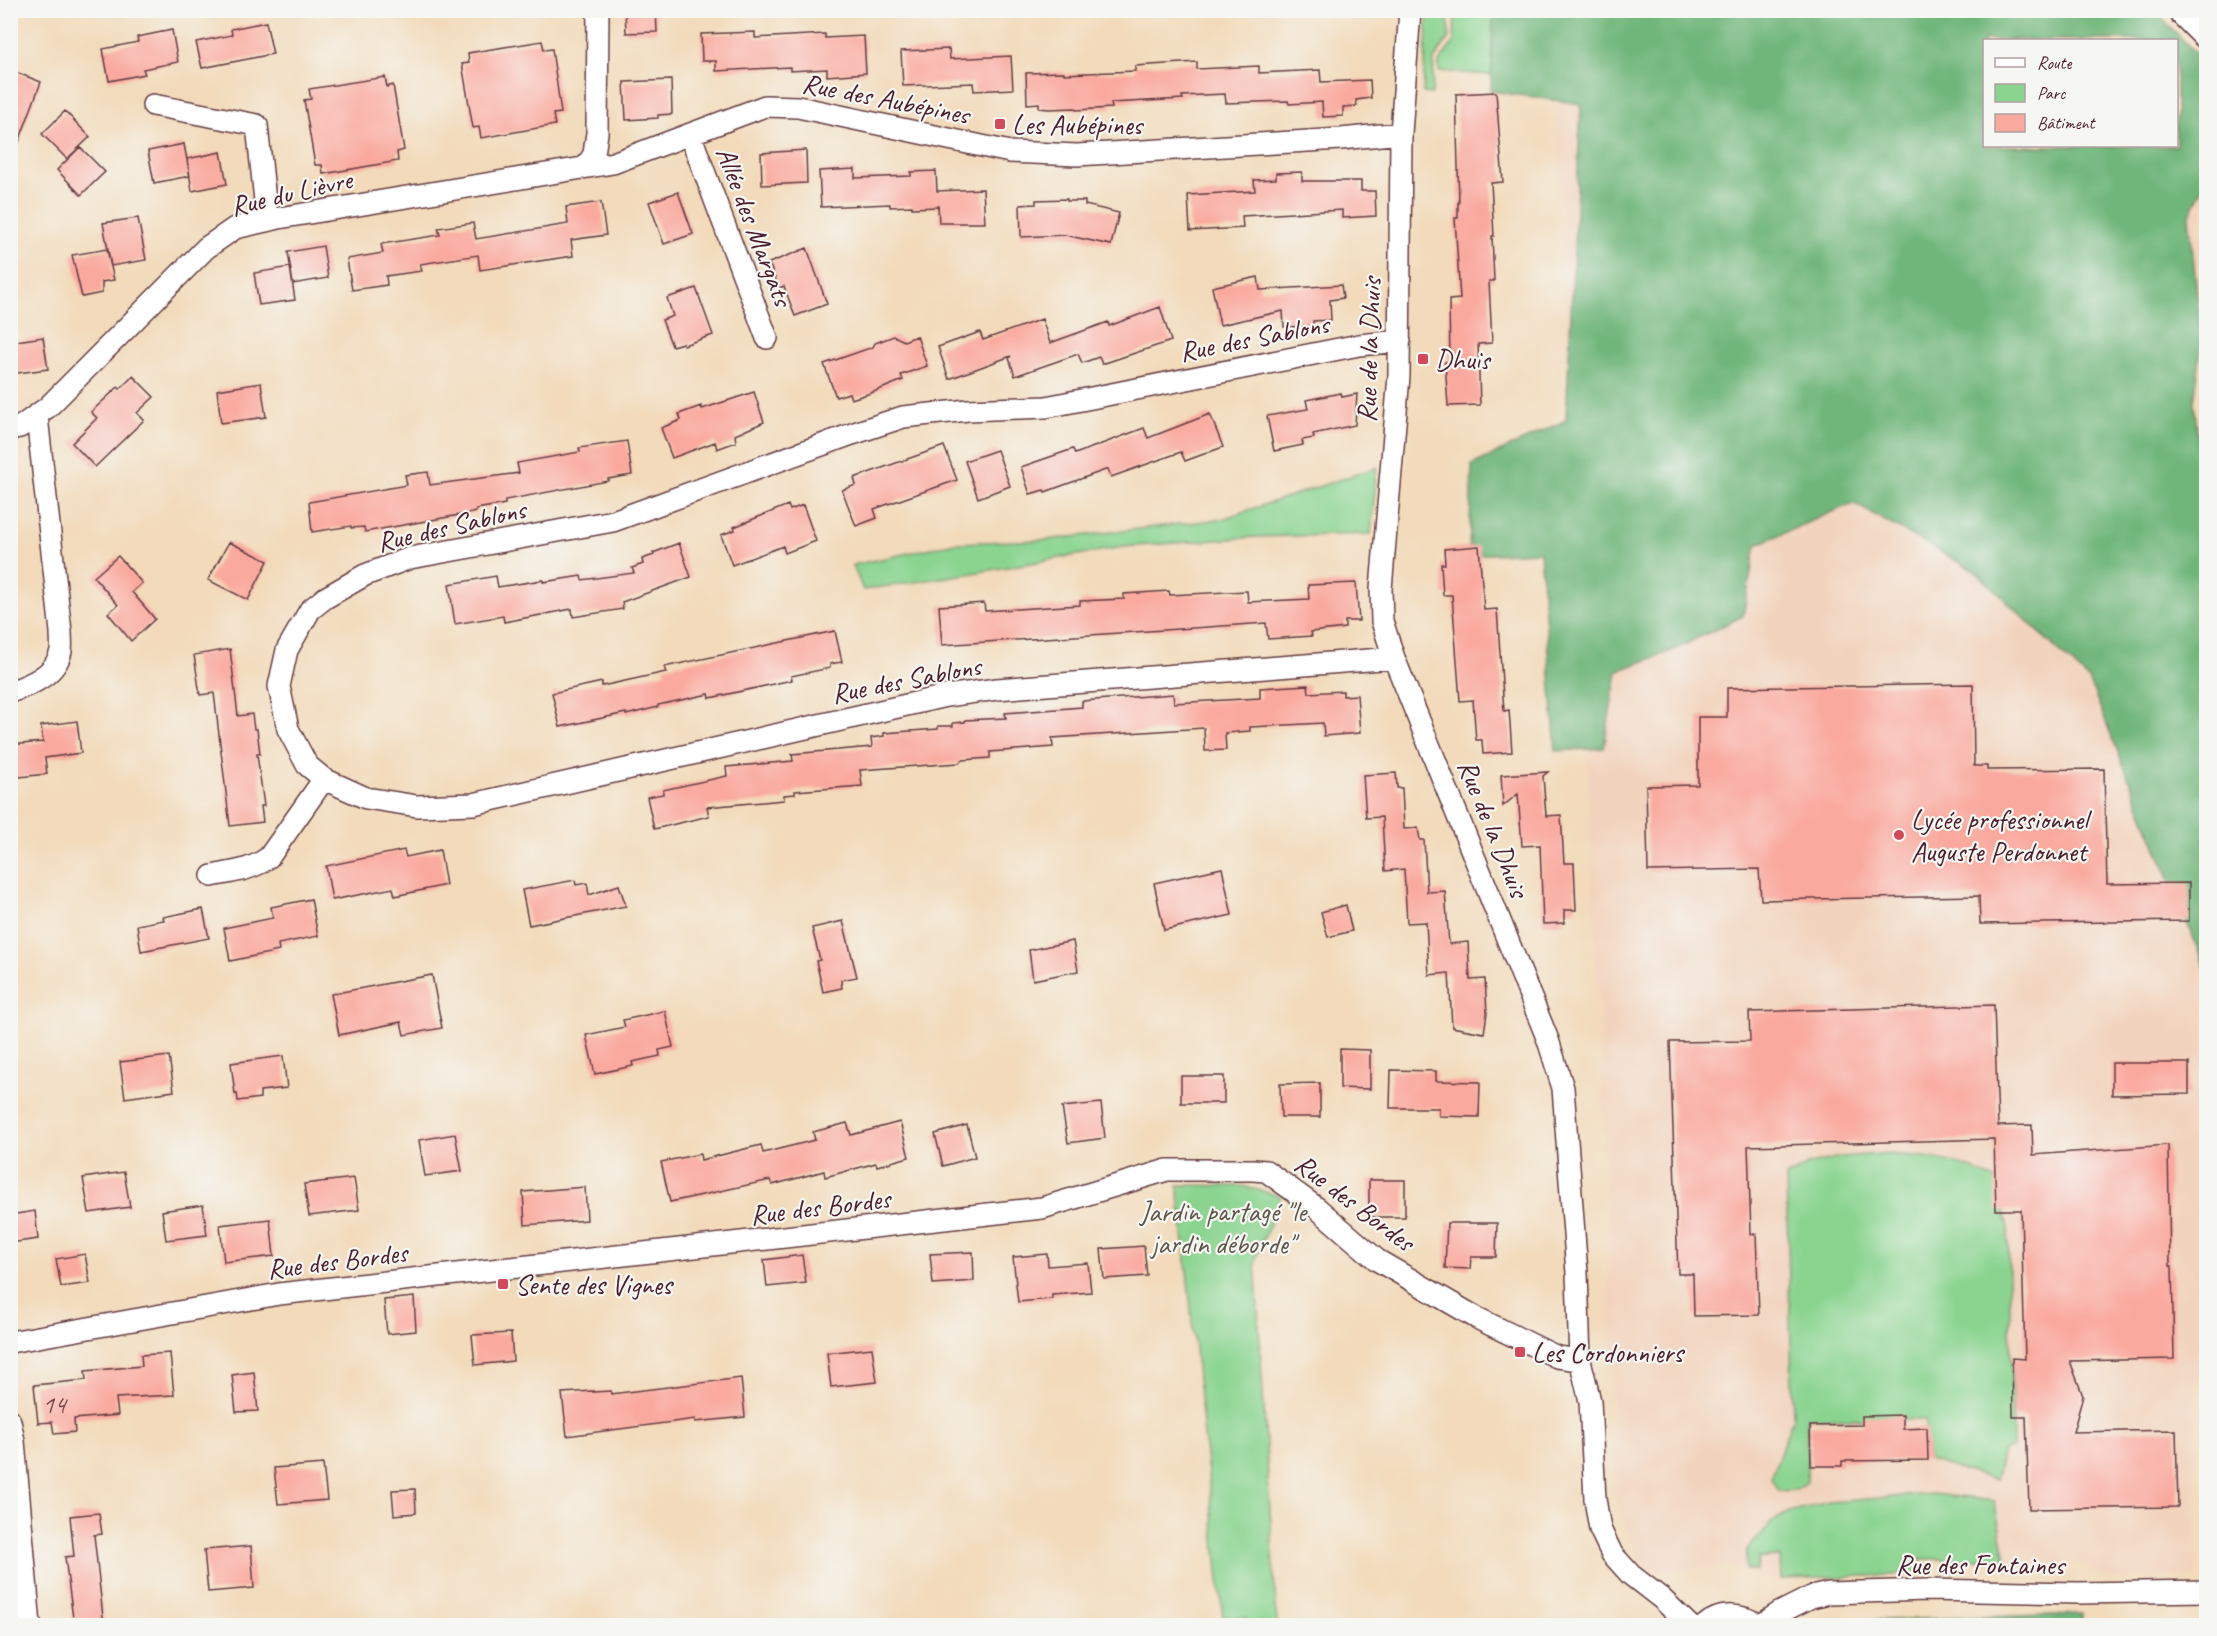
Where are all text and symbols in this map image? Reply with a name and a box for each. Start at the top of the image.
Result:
legend [1983,39,2178,147]
text: Route [2037,52,2072,74]
street label: Rue des Aubépines [799,65,975,132]
text: Parc [2037,82,2066,104]
place label: Les Aubépines [1012,107,1145,142]
text: Bâtiment [2037,112,2097,134]
marker: Les Aubépines [993,117,1007,131]
street label: Allée des Margats [708,142,802,313]
street label: Rue du Lièvre [227,161,357,223]
street label: Rue de la Dhuis [1348,274,1389,423]
street label: Rue des Sablons [1176,305,1334,369]
place label: Dhuis [1435,342,1492,377]
marker: Dhuis [1416,352,1430,366]
street label: Rue des Sablons [373,491,531,560]
street label: Rue des Sablons [828,647,986,711]
street label: Rue de la Dhuis [1450,754,1538,904]
place label: Lycée professionnel Auguste Perdonnet [1911,802,2093,869]
marker: Lycée professionnel Auguste Perdonnet [1892,828,1906,842]
street label: Rue des Bordes [1288,1146,1424,1260]
street label: Rue des Bordes [748,1180,895,1232]
park label: Jardin partagé "le jardin déborde" [1138,1194,1308,1261]
street label: Rue des Bordes [265,1234,412,1286]
place label: Sente des Vignes [515,1267,674,1302]
marker: Sente des Vignes [496,1277,510,1291]
place label: Les Cordonniers [1532,1335,1685,1370]
marker: Les Cordonniers [1513,1345,1527,1359]
house number: 14 [42,1388,68,1421]
street label: Rue des Fontaines [1896,1547,2067,1582]

